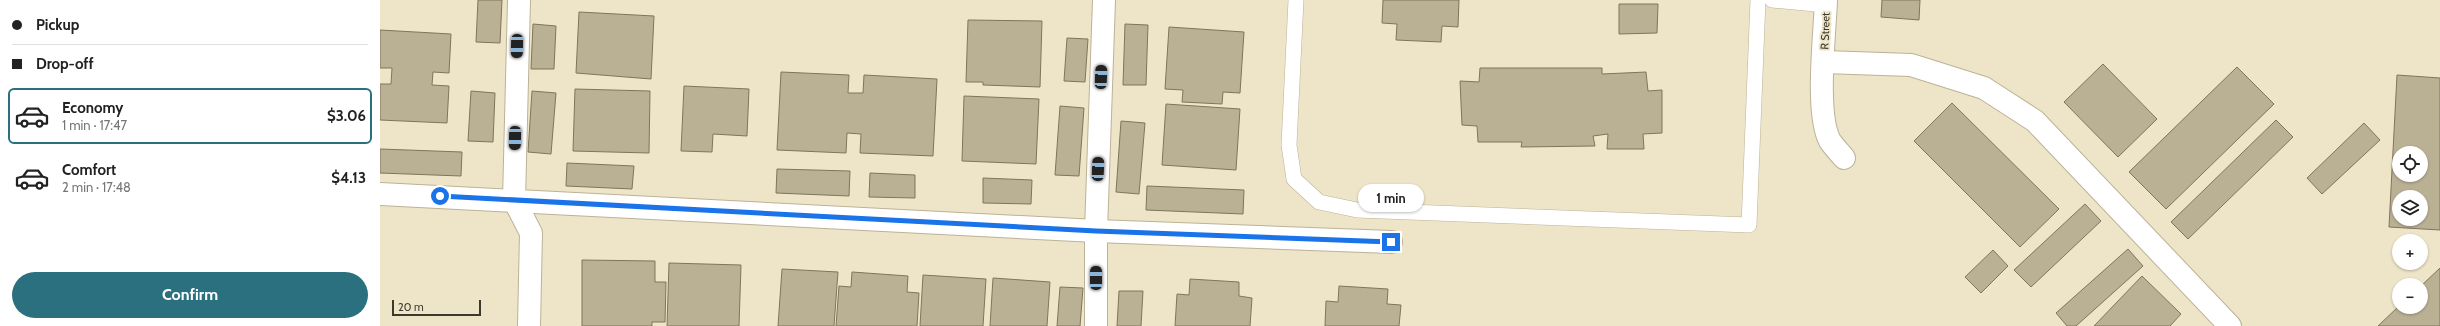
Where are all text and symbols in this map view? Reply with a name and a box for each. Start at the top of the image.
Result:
street label: R Street [1817,12,1833,50]
text: Pickup [36,16,79,34]
car [511,34,523,58]
text: Drop-off [36,55,94,73]
car [1095,65,1107,89]
icon: car [14,98,50,134]
text: Economy [62,99,123,117]
text: $3.06 [327,107,366,125]
text: 1 min · 17:47 [62,117,127,133]
car [509,126,521,150]
map controls [2392,146,2428,314]
button: locate [2392,146,2428,182]
car [1092,157,1104,181]
icon: car [14,160,50,196]
text: Comfort [62,161,116,179]
text: $4.13 [331,169,366,187]
text: 2 min · 17:48 [62,179,131,195]
callout: 1 min [1358,184,1424,212]
route start [431,187,449,205]
text: 1 min [1376,190,1406,206]
button: layers [2392,190,2428,226]
route end [1382,233,1400,251]
button: + [2392,234,2428,270]
car [1090,266,1102,290]
button: Confirm [12,272,368,318]
button: − [2392,278,2428,314]
scale bar [392,298,481,317]
text: 20 m [398,300,424,314]

